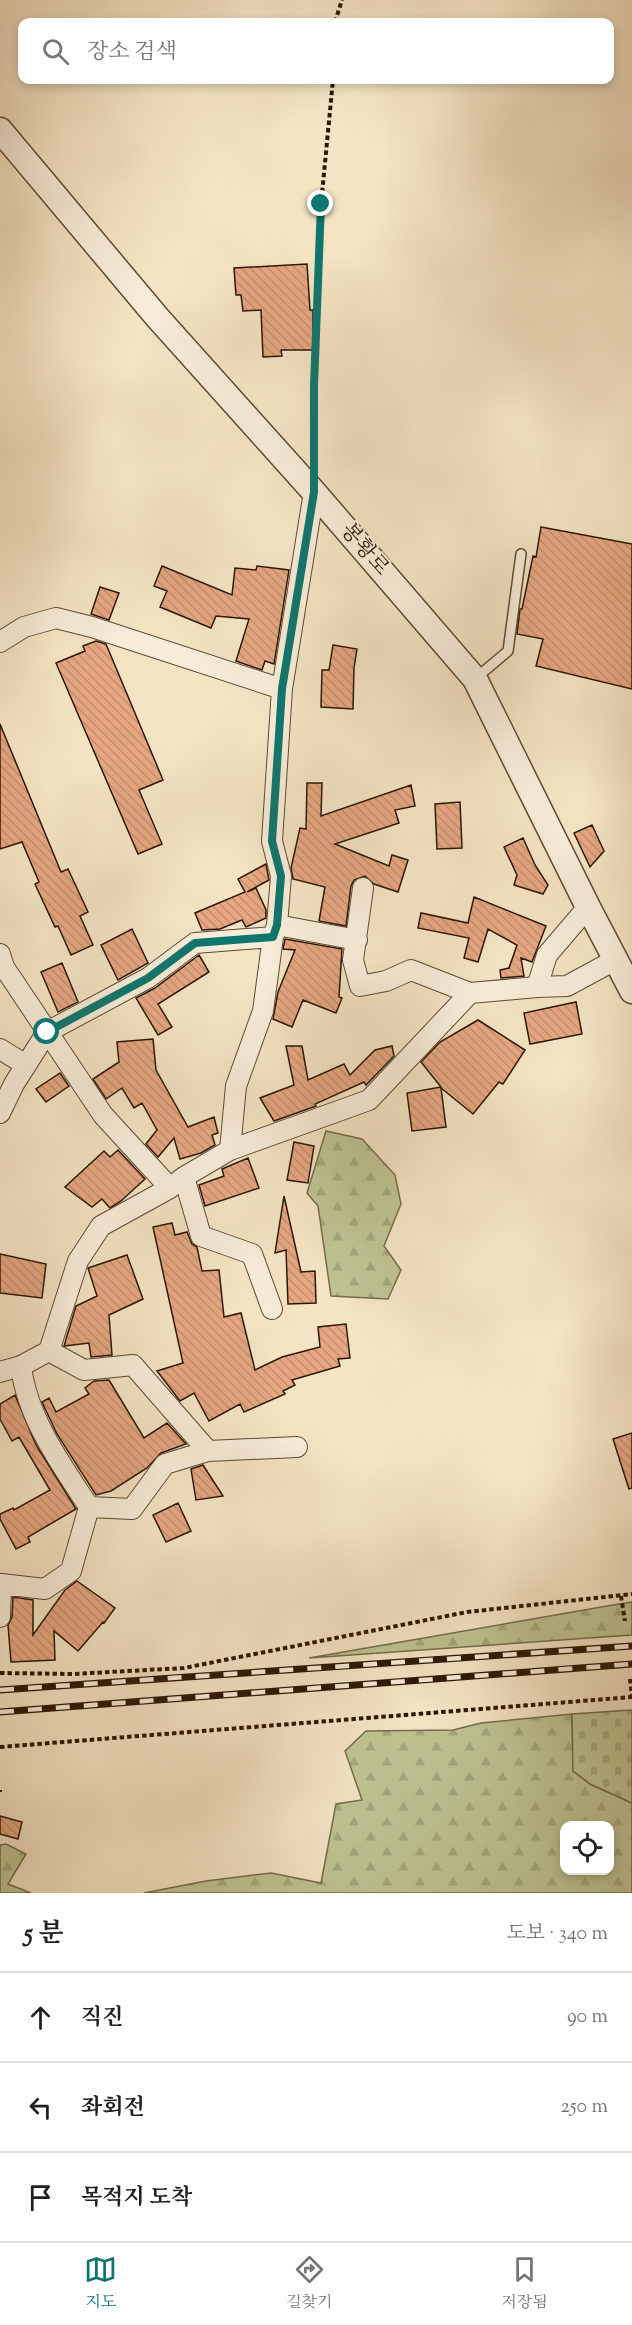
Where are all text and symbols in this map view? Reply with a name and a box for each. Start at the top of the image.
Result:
search box [18,18,614,84]
icon: search [39,35,72,68]
text: 장소 검색 [87,37,177,69]
route end [307,190,333,216]
street label: 봉황로 [333,517,395,583]
route start [33,1018,59,1044]
map controls [560,1821,614,1875]
button: locate [560,1821,614,1875]
text: 5 분 [24,1916,64,1953]
text: 도보 · 340 m [506,1920,608,1949]
icon: ahead [24,2001,57,2034]
text: 직진 [81,2003,124,2035]
text: 90 m [567,2003,608,2032]
icon: left [24,2091,57,2124]
text: 좌회전 [81,2093,145,2125]
text: 250 m [560,2093,608,2122]
icon: arrive [24,2181,57,2214]
text: 목적지 도착 [81,2183,192,2215]
tab: 지도 [84,2253,117,2315]
tab: 길찾기 [286,2253,333,2315]
tab: 저장됨 [501,2253,548,2315]

